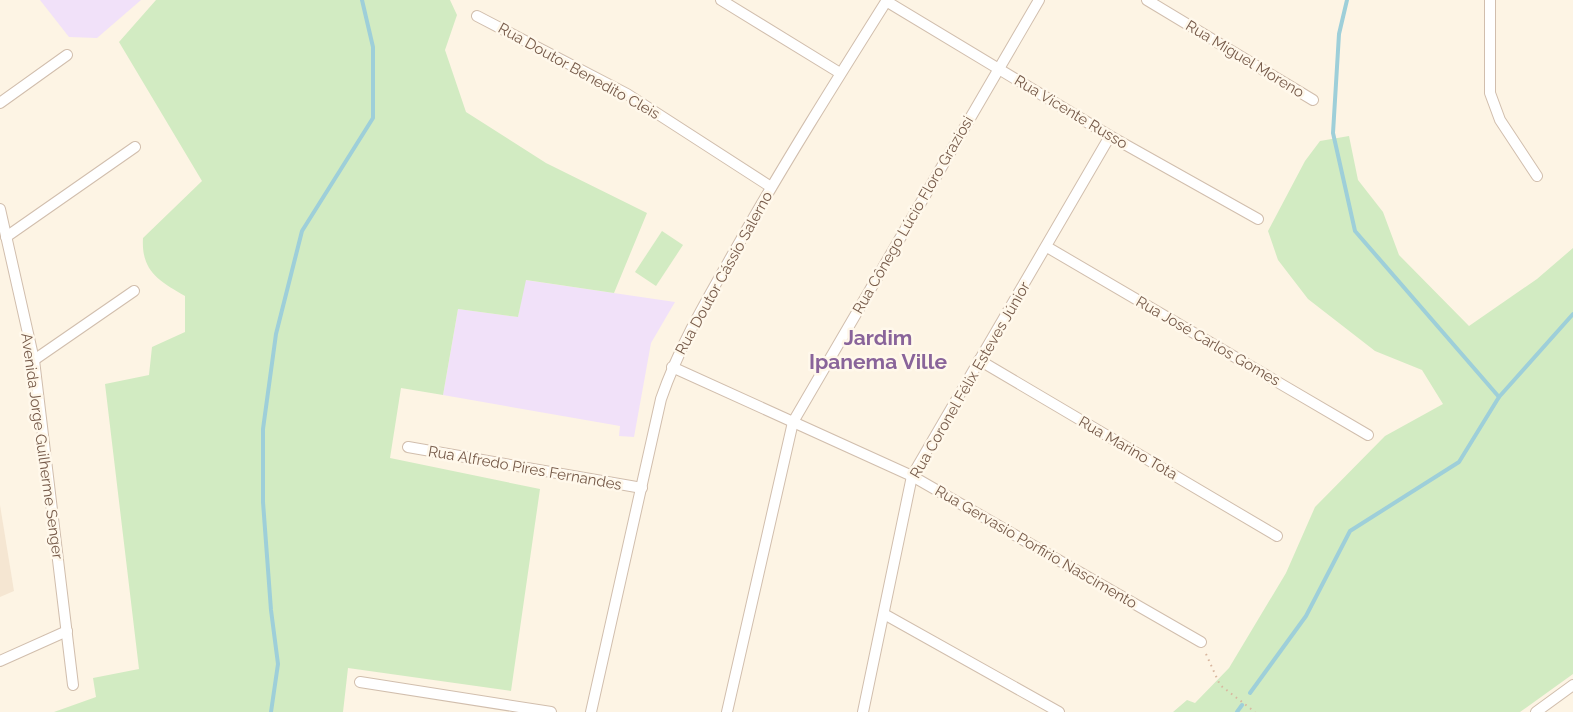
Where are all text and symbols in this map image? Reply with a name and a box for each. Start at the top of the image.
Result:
street label: Rua Miguel Moreno [1183,17,1308,101]
street label: Rua Doutor Benedito Cleis [495,19,663,123]
street label: Rua Vicente Russo [1011,71,1131,153]
street label: Rua Cônego Lúcio Floro Graziosi [849,113,977,317]
street label: Rua Doutor Cássio Salerno [672,188,776,358]
street label: Rua Coronel Félix Esteves Júnior [906,278,1034,481]
street label: Rua José Carlos Gomes [1133,292,1283,390]
district label: Jardim Ipanema Ville [809,325,947,374]
street label: Avenida Jorge Guilherme Senger [17,332,67,561]
street label: Rua Marino Tota [1075,412,1181,484]
street label: Rua Alfredo Pires Fernandes [427,442,623,494]
street label: Rua Gervasio Porfirio Nascimento [932,482,1140,612]

